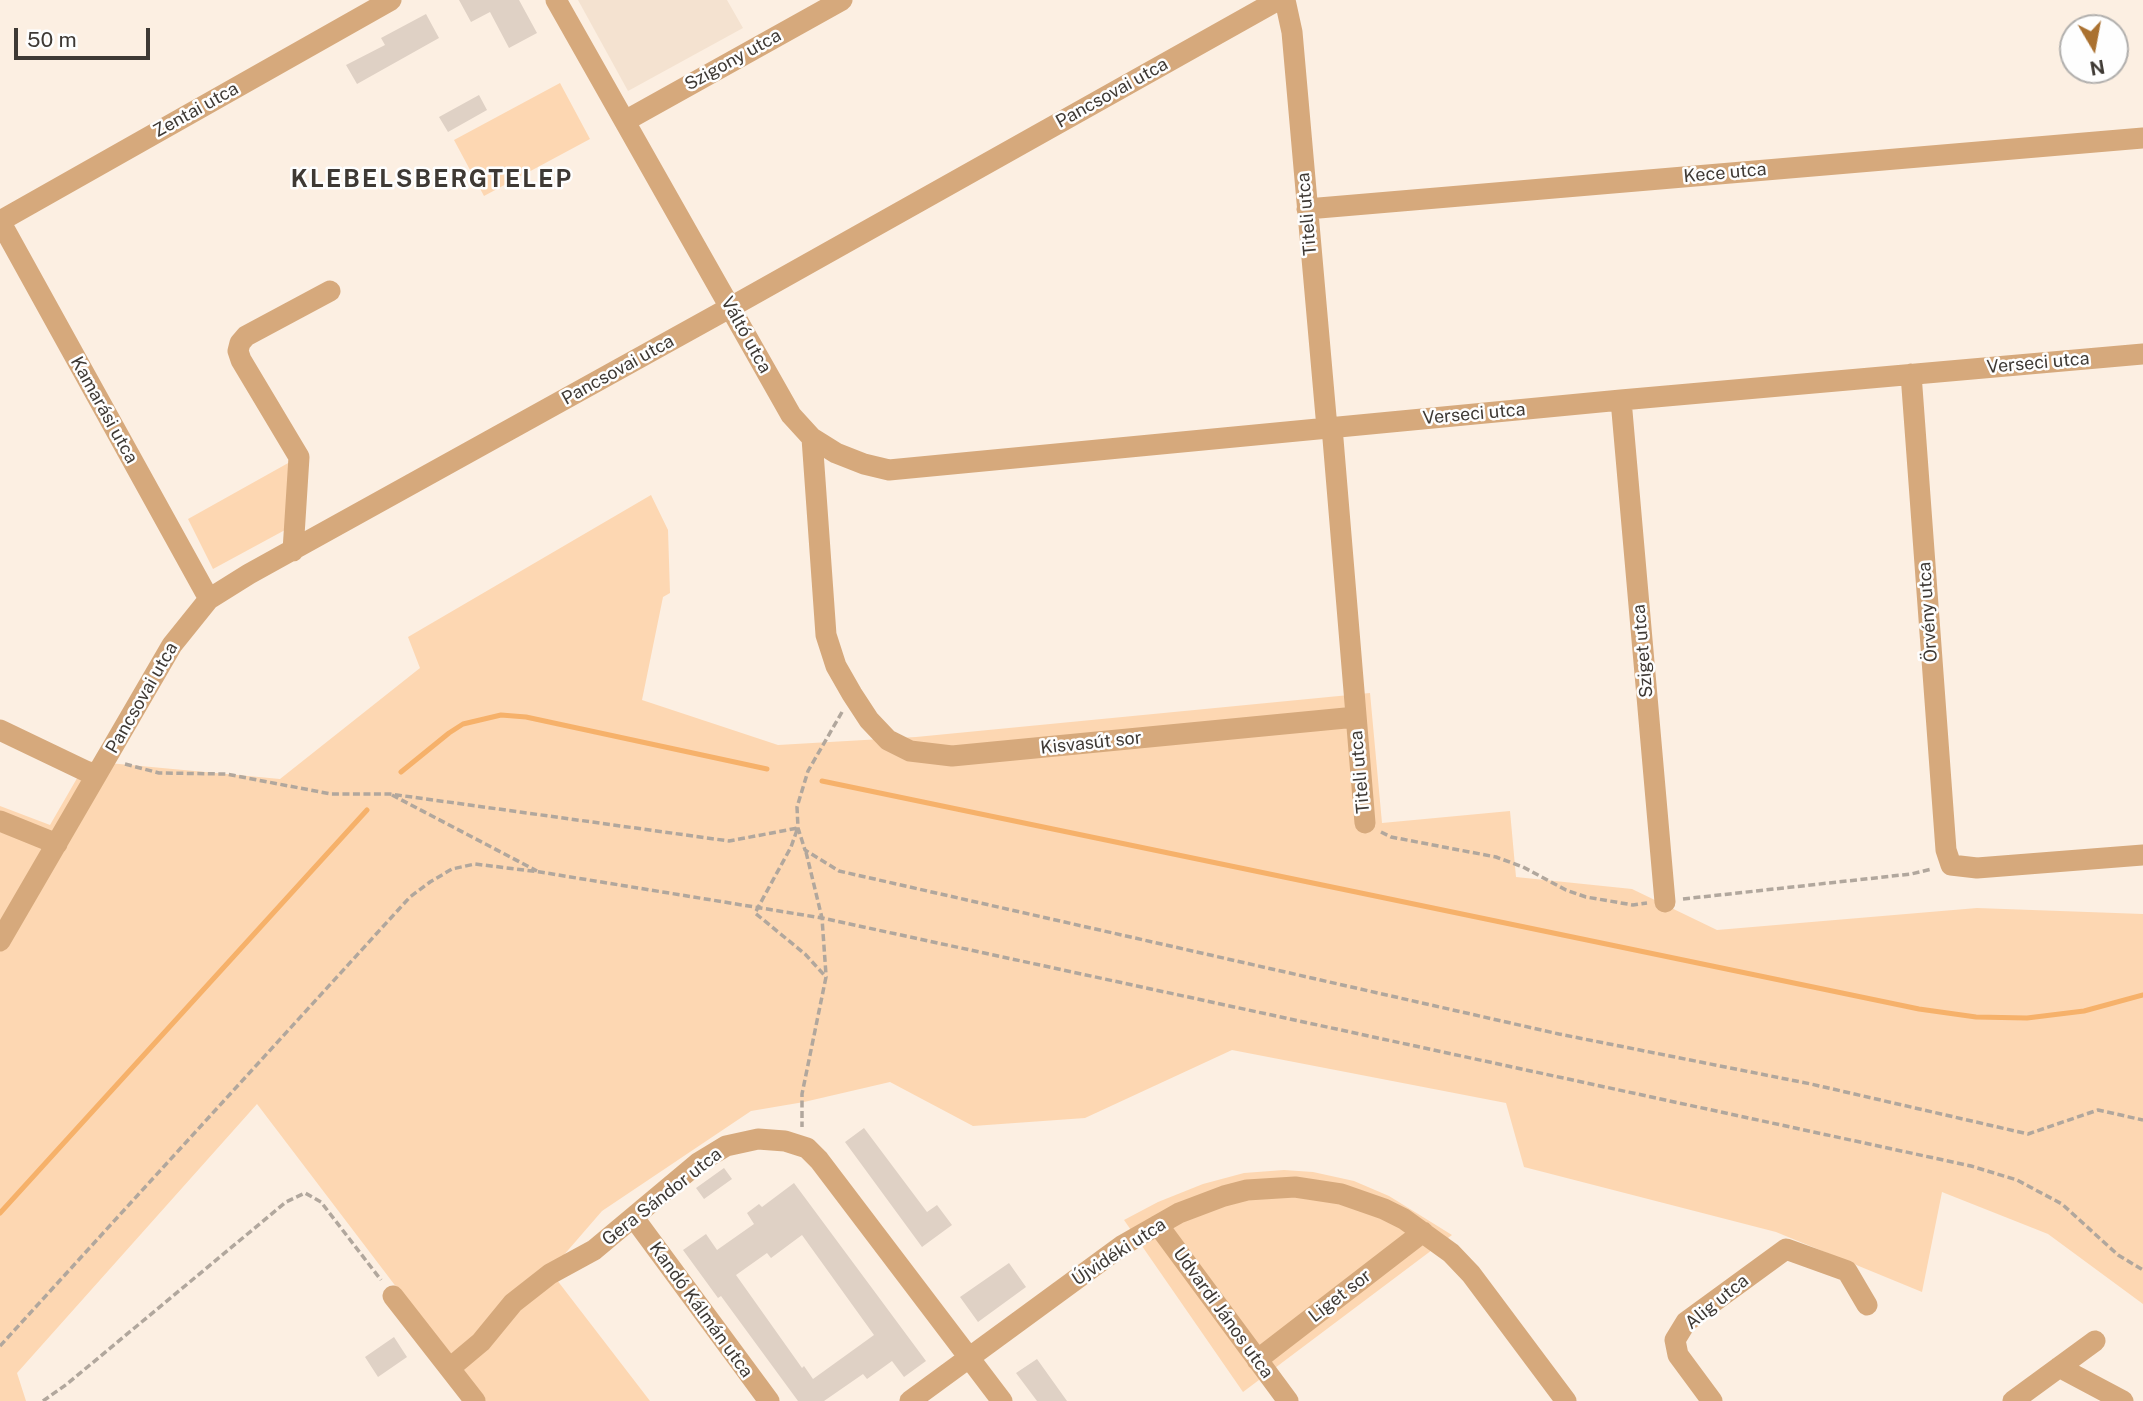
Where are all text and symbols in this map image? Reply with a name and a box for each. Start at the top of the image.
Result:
scale bar [18,14,154,58]
north arrow [2059,14,2129,84]
street label: Szigony utca [681,25,785,95]
text: 50 m [27,27,77,52]
street label: Pancsovai utca [1052,53,1172,133]
text: N [2088,56,2107,80]
street label: Zentai utca [150,78,242,142]
street label: Kece utca [1683,159,1767,187]
district label: KLEBELSBERGTELEP [293,166,571,194]
street label: Titeli utca [1293,172,1321,256]
street label: Váltó utca [716,293,776,377]
street label: Pancsovai utca [558,330,678,410]
street label: Verseci utca [1986,348,2090,378]
street label: Kamarási utca [66,353,142,467]
street label: Verseci utca [1422,399,1526,429]
street label: Örvény utca [1914,561,1942,663]
street label: Sziget utca [1628,603,1658,699]
street label: Pancsovai utca [101,639,183,757]
street label: Kisvasút sor [1039,727,1143,759]
street label: Titeli utca [1346,730,1374,814]
street label: Gera Sándor utca [598,1144,726,1250]
street label: Újvidéki utca [1068,1214,1170,1290]
street label: Kandó Kálmán utca [645,1238,757,1382]
street label: Udvardi János utca [1168,1243,1278,1383]
street label: Liget sor [1305,1265,1375,1327]
street label: Alig utca [1681,1270,1753,1334]

